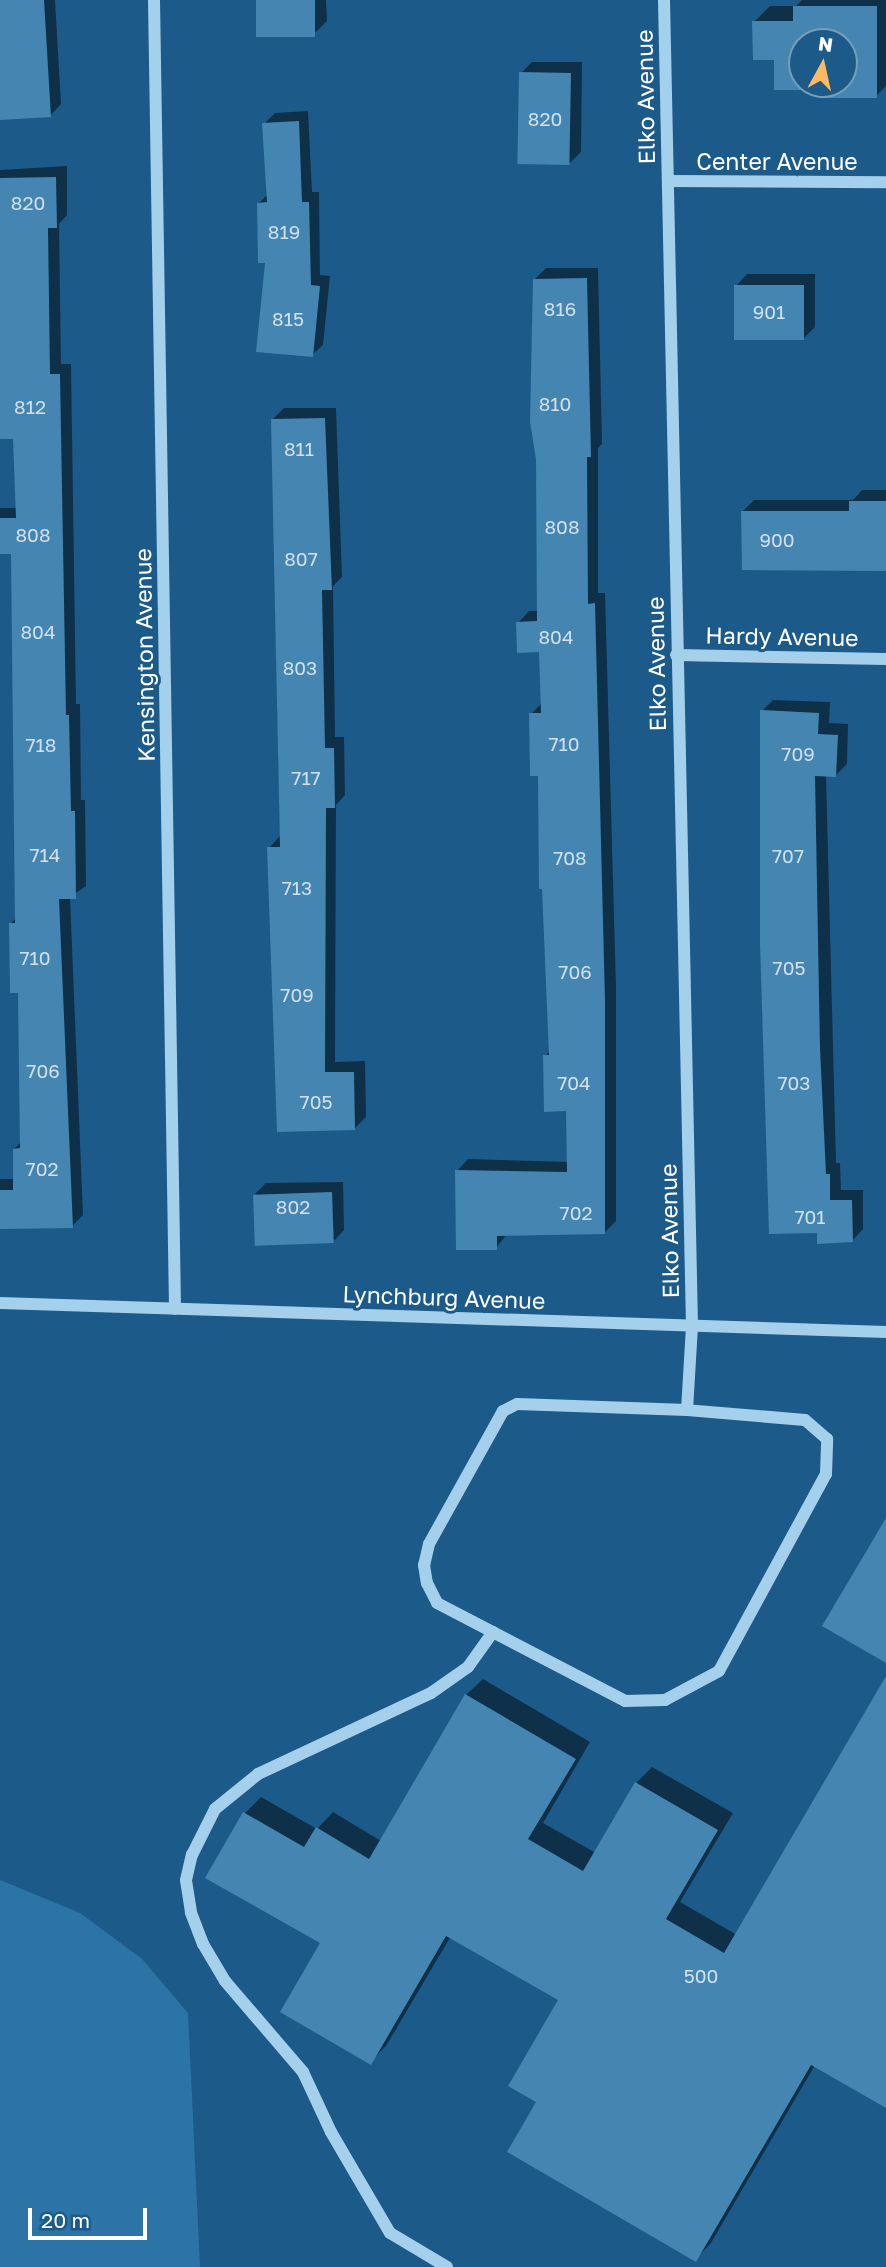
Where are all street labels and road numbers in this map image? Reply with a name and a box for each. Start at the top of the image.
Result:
street label: Elko Avenue [630,29,660,165]
street label: Center Avenue [696,147,858,175]
street label: Kensington Avenue [128,548,160,762]
street label: Elko Avenue [641,596,671,732]
street label: Hardy Avenue [705,621,859,651]
street label: Elko Avenue [654,1163,684,1299]
street label: Lynchburg Avenue [342,1280,546,1314]

